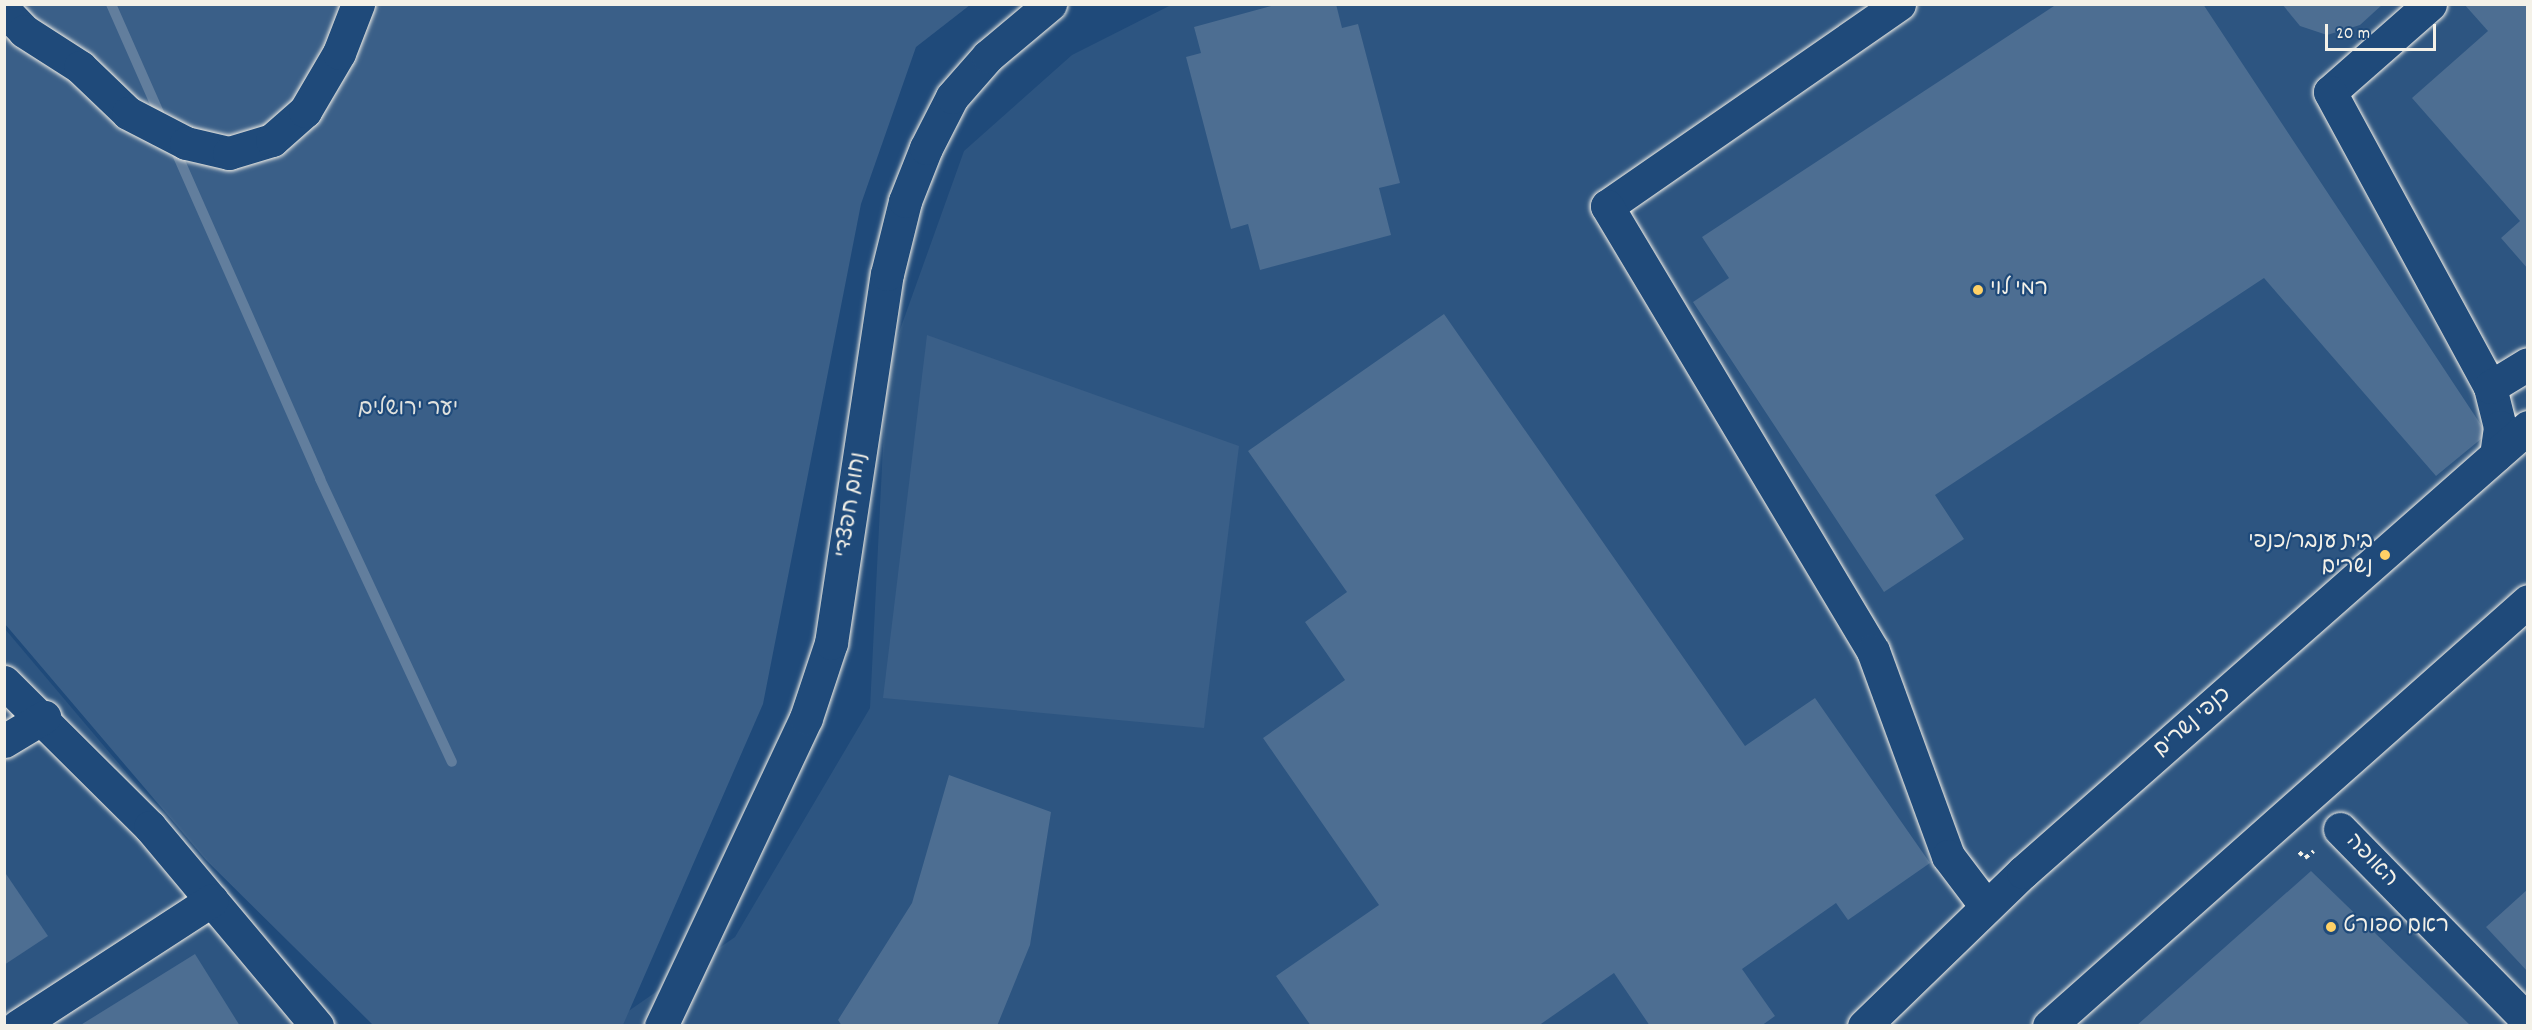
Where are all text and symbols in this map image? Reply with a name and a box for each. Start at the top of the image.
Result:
scale bar [2328,12,2439,50]
text: 20 m [2336,22,2370,47]
place label: רמי לוי [1990,277,2048,303]
marker: רמי לוי [1971,283,1985,297]
park label: יער ירושלים [358,397,458,423]
street label: נחום חפצדי [831,450,873,560]
place label: בית ענבר/כנפי נשרים [2248,529,2373,580]
marker: בית ענבר/כנפי נשרים [2378,548,2392,562]
street label: כנפי נשרים [2149,682,2237,764]
street label: האופה [2339,829,2403,893]
place label: ראם ספורט [2343,914,2449,940]
marker: ראם ספורט [2324,920,2338,934]

